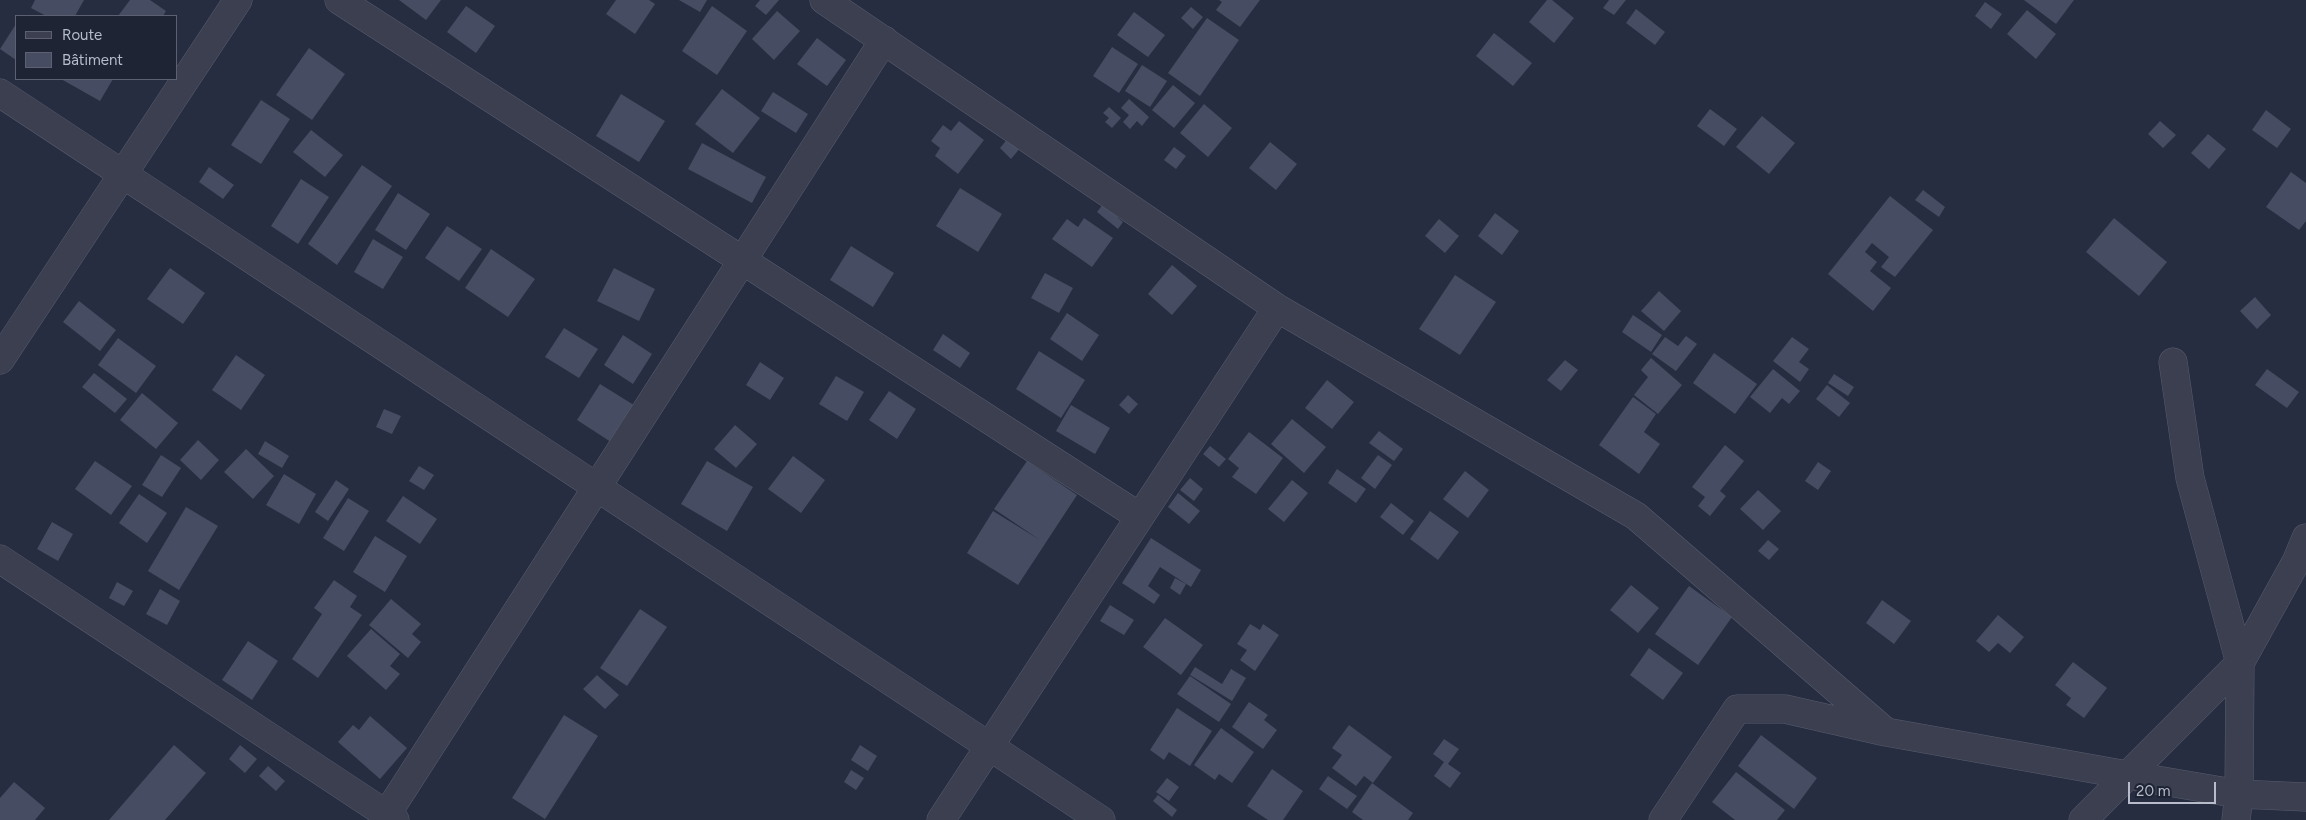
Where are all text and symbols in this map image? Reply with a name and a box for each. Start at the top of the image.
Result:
legend [15,15,178,80]
text: Route [62,26,102,44]
text: Bâtiment [62,51,123,69]
scale bar [2131,772,2218,804]
text: 20 m [2136,782,2170,800]

